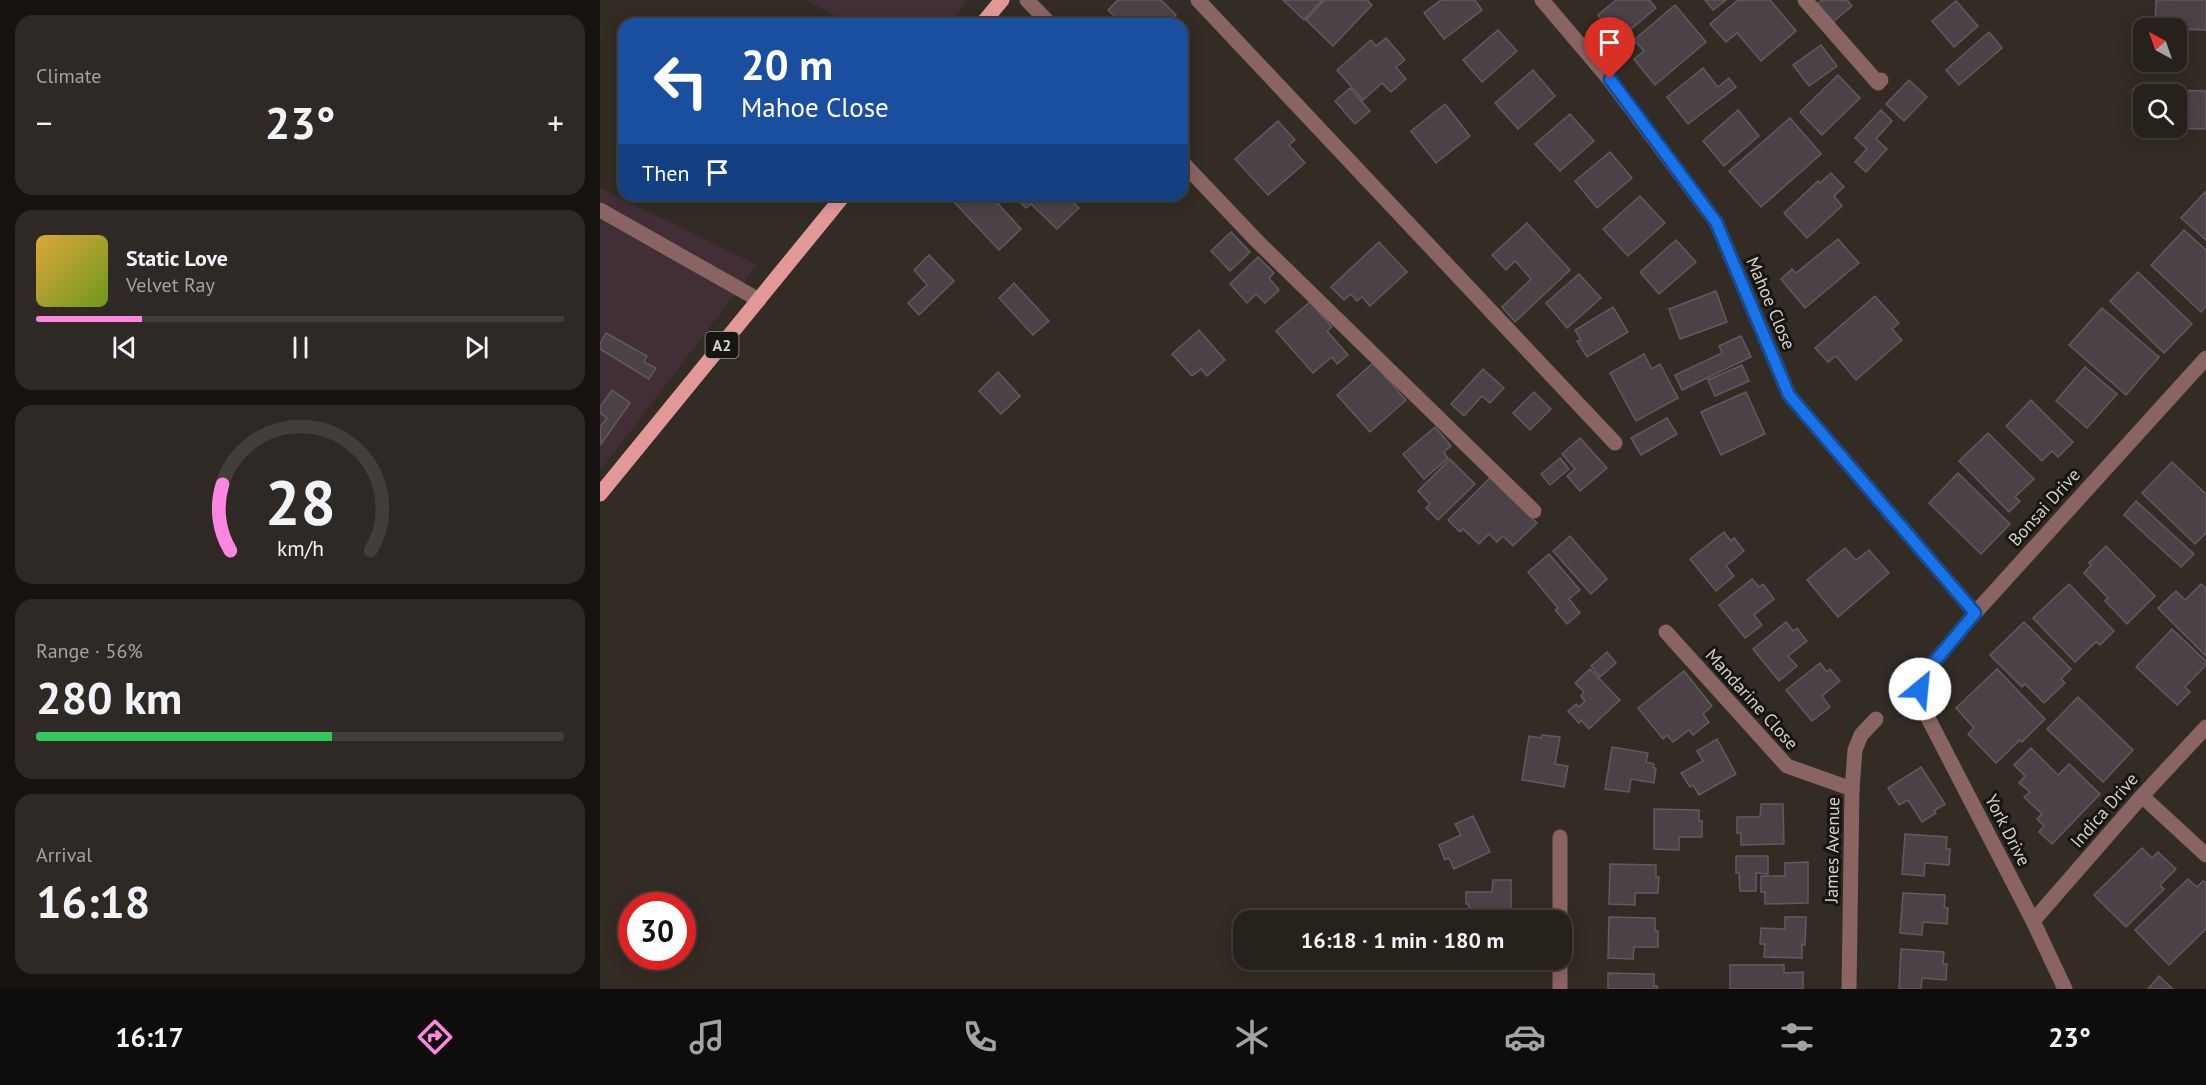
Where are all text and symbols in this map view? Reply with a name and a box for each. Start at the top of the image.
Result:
pin [1584,17,1635,79]
north arrow [2133,18,2187,72]
map controls [2133,18,2187,138]
icon: arrive [1593,26,1626,59]
text: 20 m [741,37,833,92]
icon: left [642,42,720,120]
text: Climate [36,63,102,89]
button: search [2133,84,2187,138]
text: Mahoe Close [741,90,889,124]
text: 23° [265,93,335,151]
text: − [36,101,53,144]
text: + [547,101,564,144]
icon: arrive [701,156,734,189]
text: Then [642,159,689,187]
text: Static Love [126,244,228,272]
street label: Mahoe Close [1741,253,1801,353]
text: Velvet Ray [126,272,215,298]
icon: previous [108,331,141,364]
icon: pause [284,331,317,364]
icon: next [460,331,493,364]
road number: A2 [706,332,738,358]
text: 28 [265,462,335,543]
street label: Bonsai Drive [2003,463,2085,551]
text: km/h [276,535,323,563]
text: Range · 56% [36,638,143,664]
street label: Mandarine Close [1701,644,1803,754]
position arrow [1888,657,1952,721]
text: 280 km [36,668,182,726]
street label: Indica Drive [2065,768,2143,852]
street label: York Drive [1980,790,2036,870]
street label: James Avenue [1820,797,1844,904]
text: Arrival [36,842,92,868]
text: 16:18 [36,872,150,930]
speed limit sign: 30 [618,892,696,970]
text: 16:18 · 1 min · 180 m [1301,926,1504,954]
icon: directions [414,1016,456,1058]
icon: music [686,1016,728,1058]
icon: phone [959,1016,1001,1058]
icon: climate [1231,1016,1273,1058]
icon: car [1504,1016,1546,1058]
icon: filters [1776,1016,1818,1058]
text: 16:17 [115,1020,184,1054]
text: 23° [2048,1020,2091,1054]

